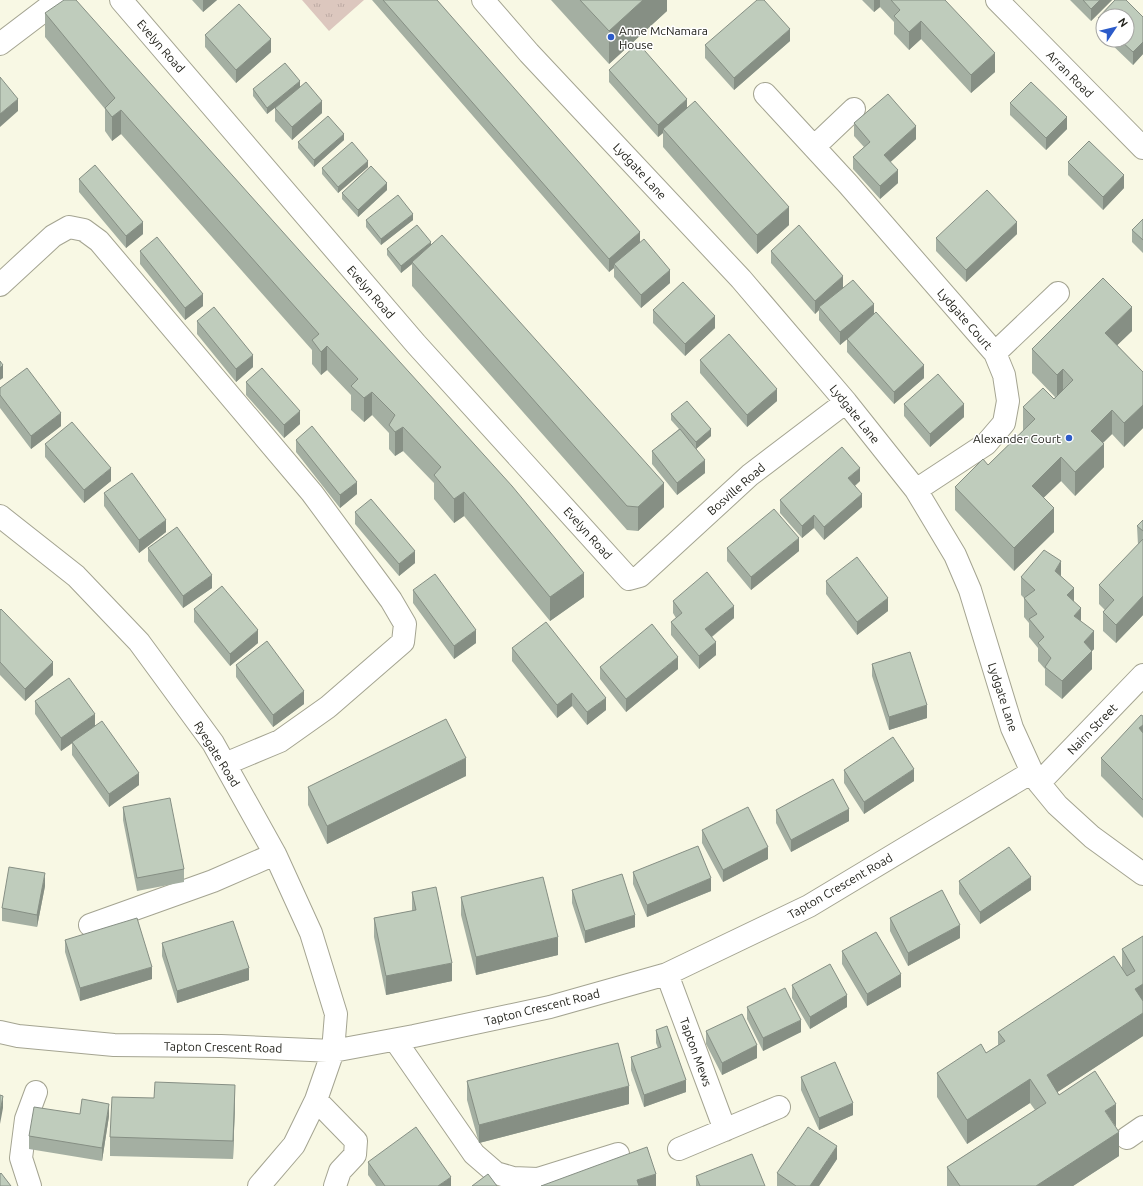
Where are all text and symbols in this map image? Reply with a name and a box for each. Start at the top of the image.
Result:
north arrow [1095,8,1135,48]
text: N [1116,15,1130,29]
street label: Evelyn Road [135,17,187,75]
place label: Anne McNamara House [619,24,708,51]
marker: Anne McNamara House [606,32,616,42]
street label: Arran Road [1044,48,1096,100]
street label: Lydgate Lane [611,140,669,202]
street label: Evelyn Road [345,263,397,321]
street label: Lydgate Court [935,286,995,352]
street label: Lydgate Lane [827,382,883,446]
place label: Alexander Court [973,432,1061,445]
marker: Alexander Court [1064,433,1074,443]
street label: Bosville Road [705,460,767,518]
street label: Evelyn Road [561,504,615,562]
street label: Lydgate Lane [986,661,1020,733]
street label: Nairn Street [1065,701,1120,757]
street label: Ryegate Road [192,719,242,789]
street label: Tapton Crescent Road [785,851,895,921]
street label: Tapton Crescent Road [483,986,601,1028]
street label: Tapton Mews [678,1016,714,1088]
street label: Tapton Crescent Road [164,1039,282,1055]

